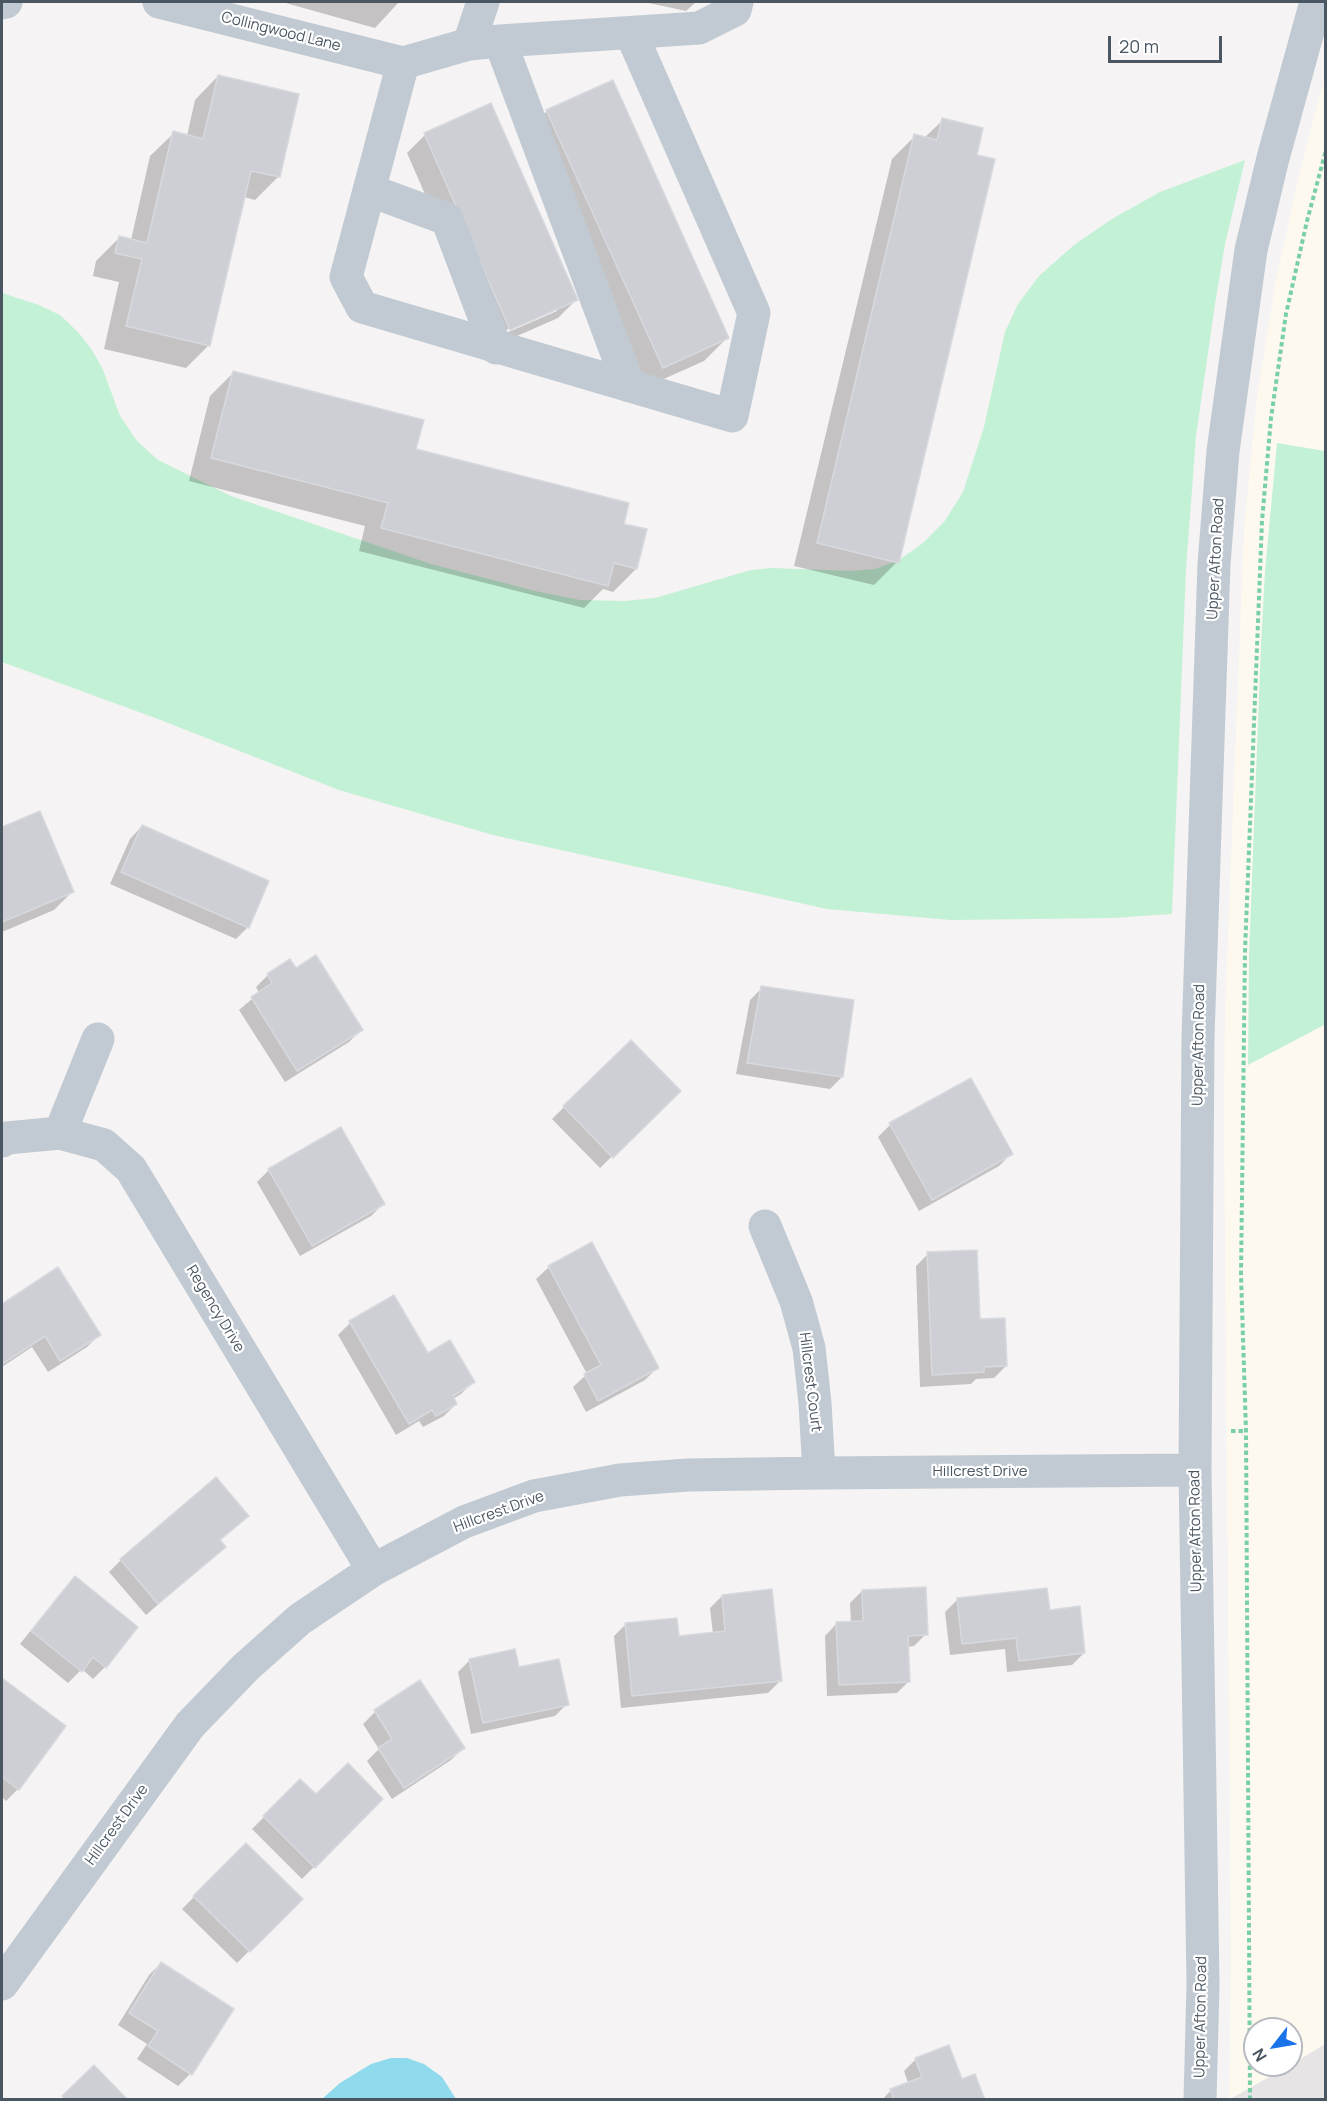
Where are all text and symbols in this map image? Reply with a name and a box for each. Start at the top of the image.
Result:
street label: Collingwood Lane [219,8,343,56]
scale bar [1111,24,1225,62]
text: 20 m [1119,34,1159,58]
street label: Upper Afton Road [1204,498,1228,620]
street label: Upper Afton Road [1189,984,1209,1106]
street label: Regency Drive [182,1262,248,1356]
street label: Hillcrest Court [795,1331,825,1433]
street label: Hillcrest Drive [932,1463,1028,1481]
street label: Upper Afton Road [1186,1470,1206,1592]
street label: Hillcrest Drive [451,1487,547,1537]
street label: Hillcrest Drive [82,1781,152,1869]
street label: Upper Afton Road [1191,1956,1211,2078]
north arrow [1243,2017,1303,2077]
text: N [1247,2045,1272,2066]

